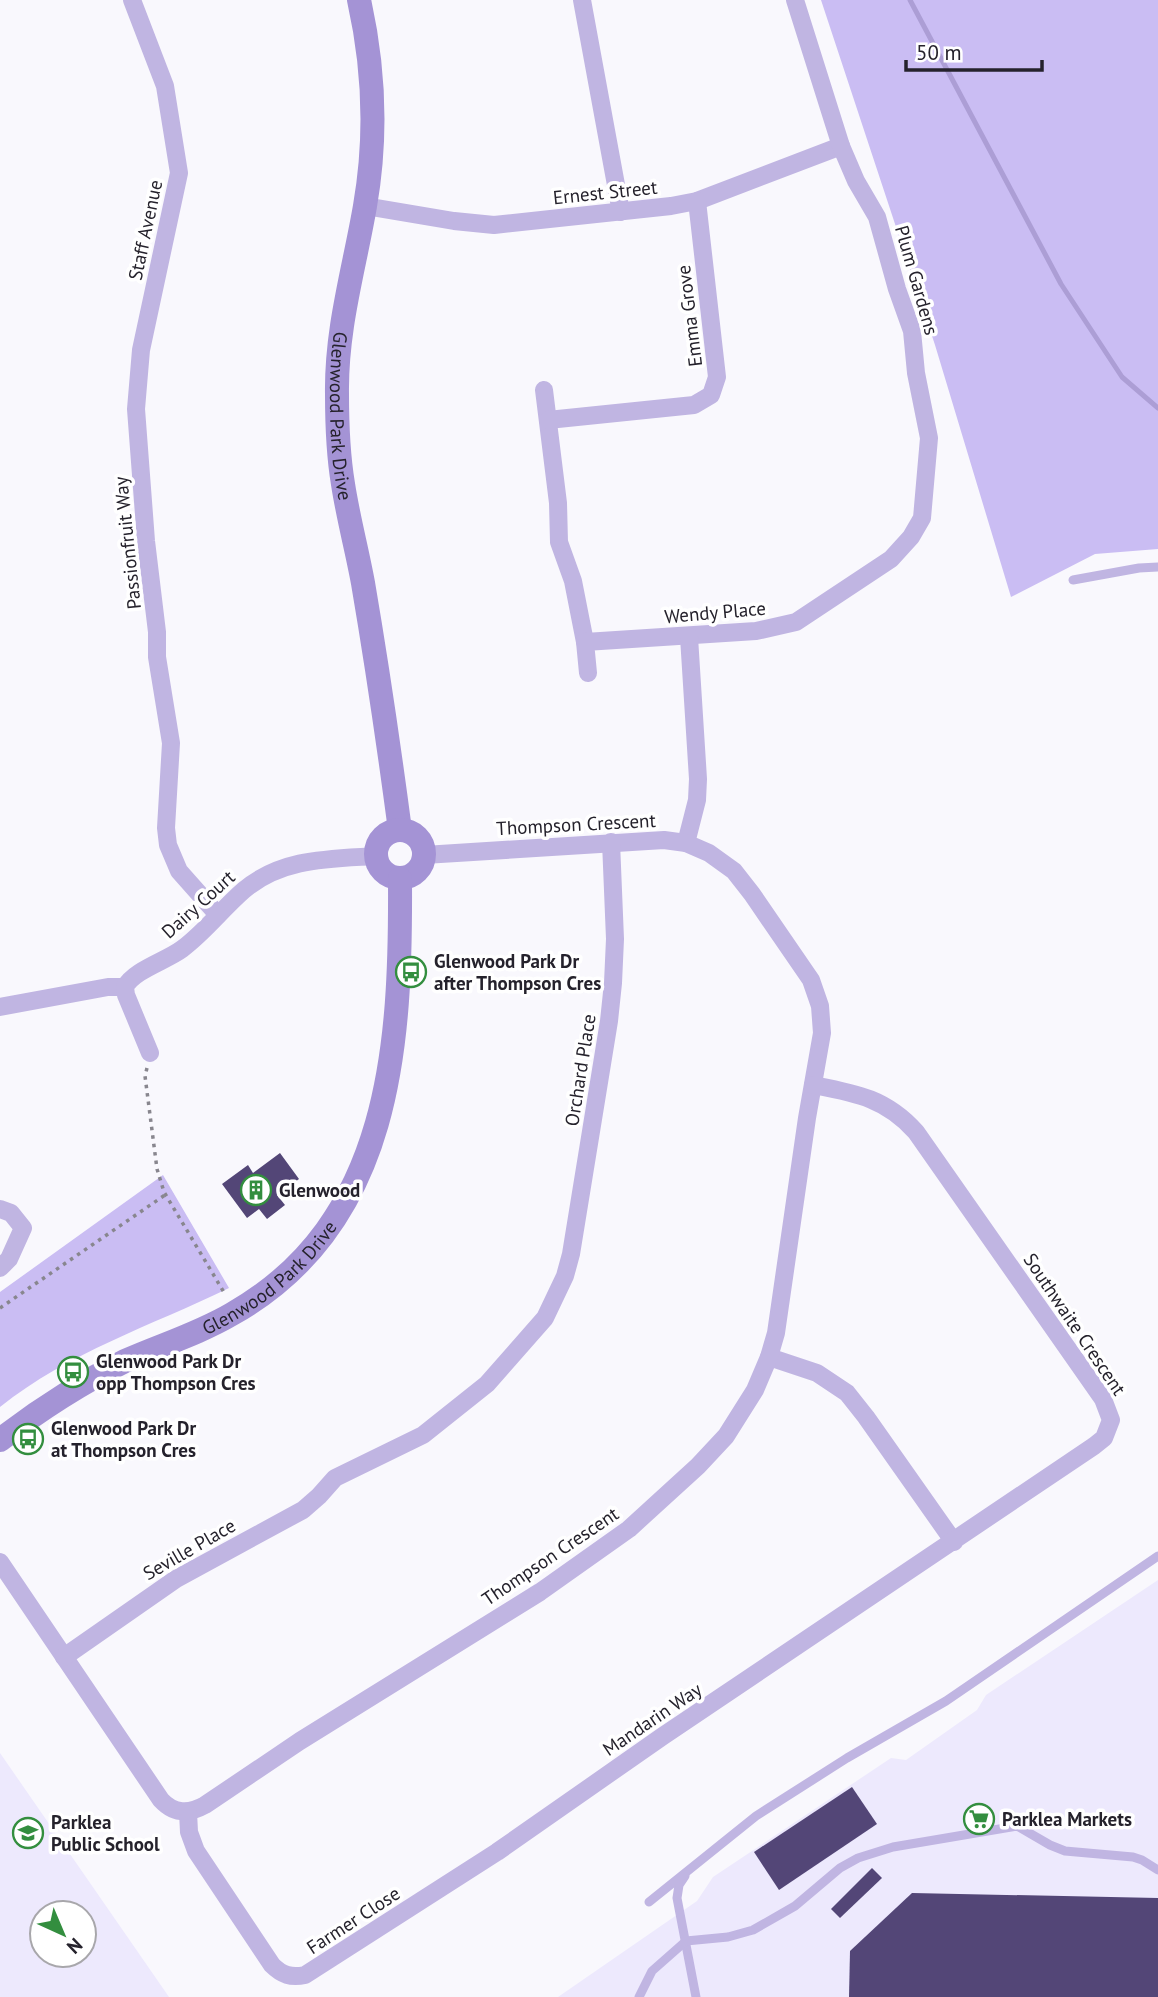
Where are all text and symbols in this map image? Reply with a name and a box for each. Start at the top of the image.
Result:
scale bar [906,28,1042,72]
text: 50 m [916,39,962,66]
street label: Ernest Street [552,175,659,209]
street label: Staff Avenue [123,178,167,282]
street label: Plum Gardens [890,223,944,337]
street label: Emma Grove [671,264,707,368]
street label: Glenwood Park Drive [325,330,358,502]
street label: Passionfruit Way [108,475,146,611]
street label: Wendy Place [663,596,767,628]
street label: Thompson Crescent [496,808,657,840]
street label: Dairy Court [156,864,240,943]
place label: Glenwood Park Dr after Thompson Cres [434,949,601,995]
bus stop icon: Glenwood Park Dr after Thompson Cres [394,955,428,989]
street label: Orchard Place [559,1012,601,1128]
building icon: Glenwood [239,1173,273,1207]
place label: Glenwood [279,1178,360,1202]
street label: Glenwood Park Drive [198,1216,342,1340]
street label: Southwaite Crescent [1019,1248,1132,1400]
place label: Glenwood Park Dr opp Thompson Cres [96,1349,256,1395]
bus stop icon: Glenwood Park Dr opp Thompson Cres [56,1355,90,1389]
place label: Glenwood Park Dr at Thompson Cres [51,1416,196,1462]
bus stop icon: Glenwood Park Dr at Thompson Cres [11,1422,45,1456]
street label: Thompson Crescent [477,1501,623,1611]
street label: Seville Place [138,1513,240,1585]
street label: Mandarin Way [598,1677,706,1761]
supermarket icon: Parklea Markets [962,1802,996,1836]
place label: Parklea Markets [1002,1807,1132,1831]
place label: Parklea Public School [51,1810,160,1856]
school or university icon: Parklea Public School [11,1816,45,1850]
street label: Farmer Close [302,1881,404,1959]
north arrow [28,1899,98,1969]
text: N [62,1933,88,1959]

